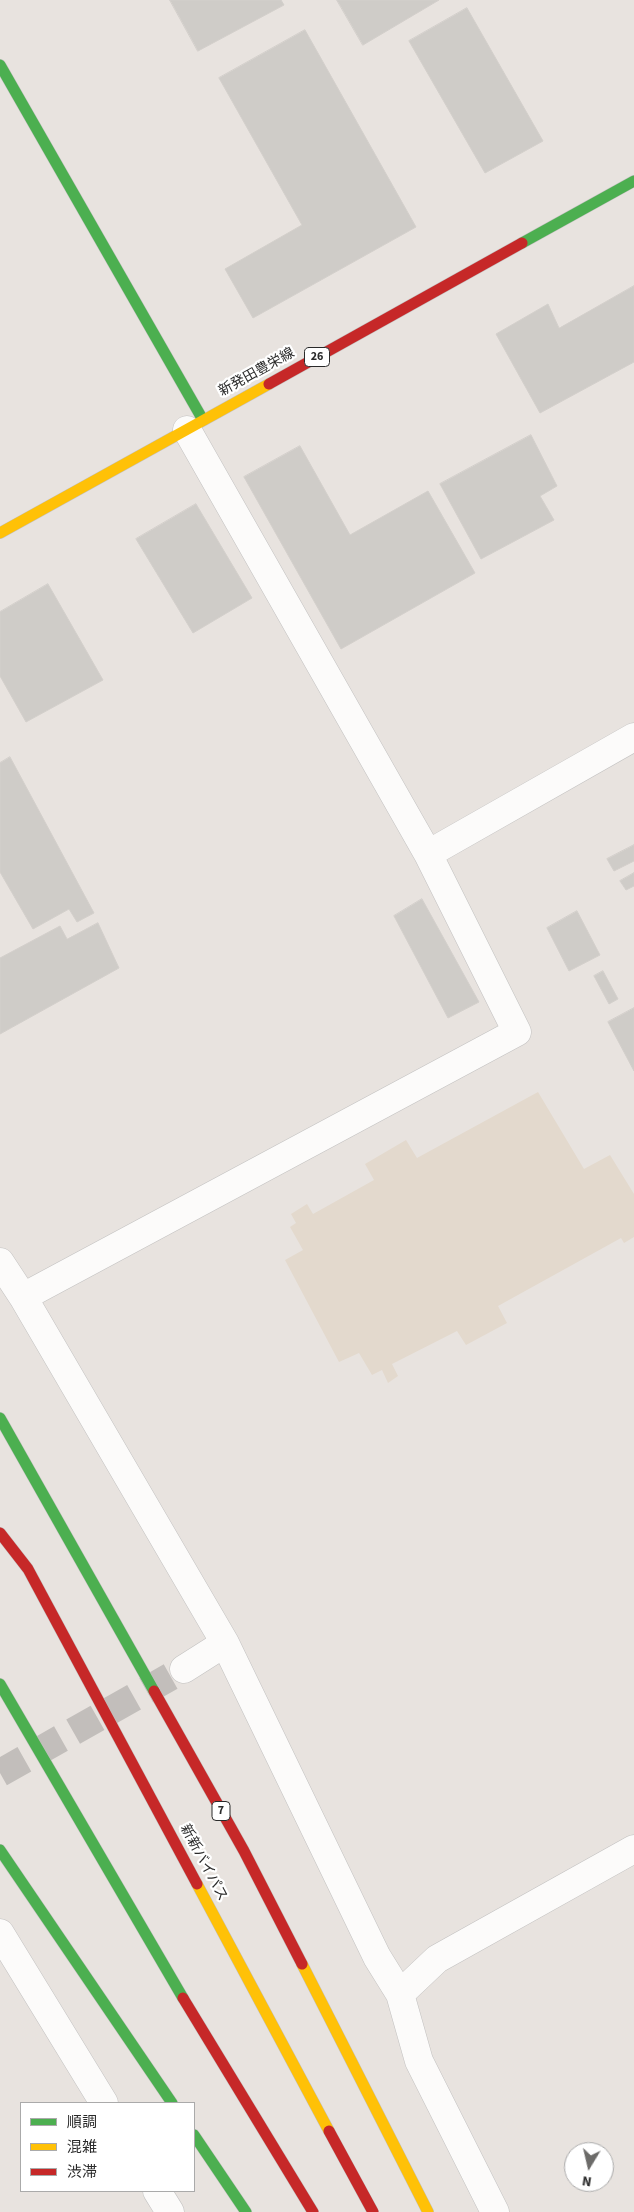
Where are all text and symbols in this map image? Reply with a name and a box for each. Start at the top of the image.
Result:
street label: 新発田豊栄線 [216,345,298,401]
road number: 26 [304,348,330,367]
road number: 7 [212,1802,230,1820]
street label: 新新バイパス [176,1822,230,1904]
legend [20,2102,195,2192]
text: 順調 [67,2112,97,2133]
text: 混雑 [67,2137,97,2158]
north arrow [564,2142,614,2192]
text: 渋滞 [67,2162,97,2183]
text: N [581,2170,593,2191]

